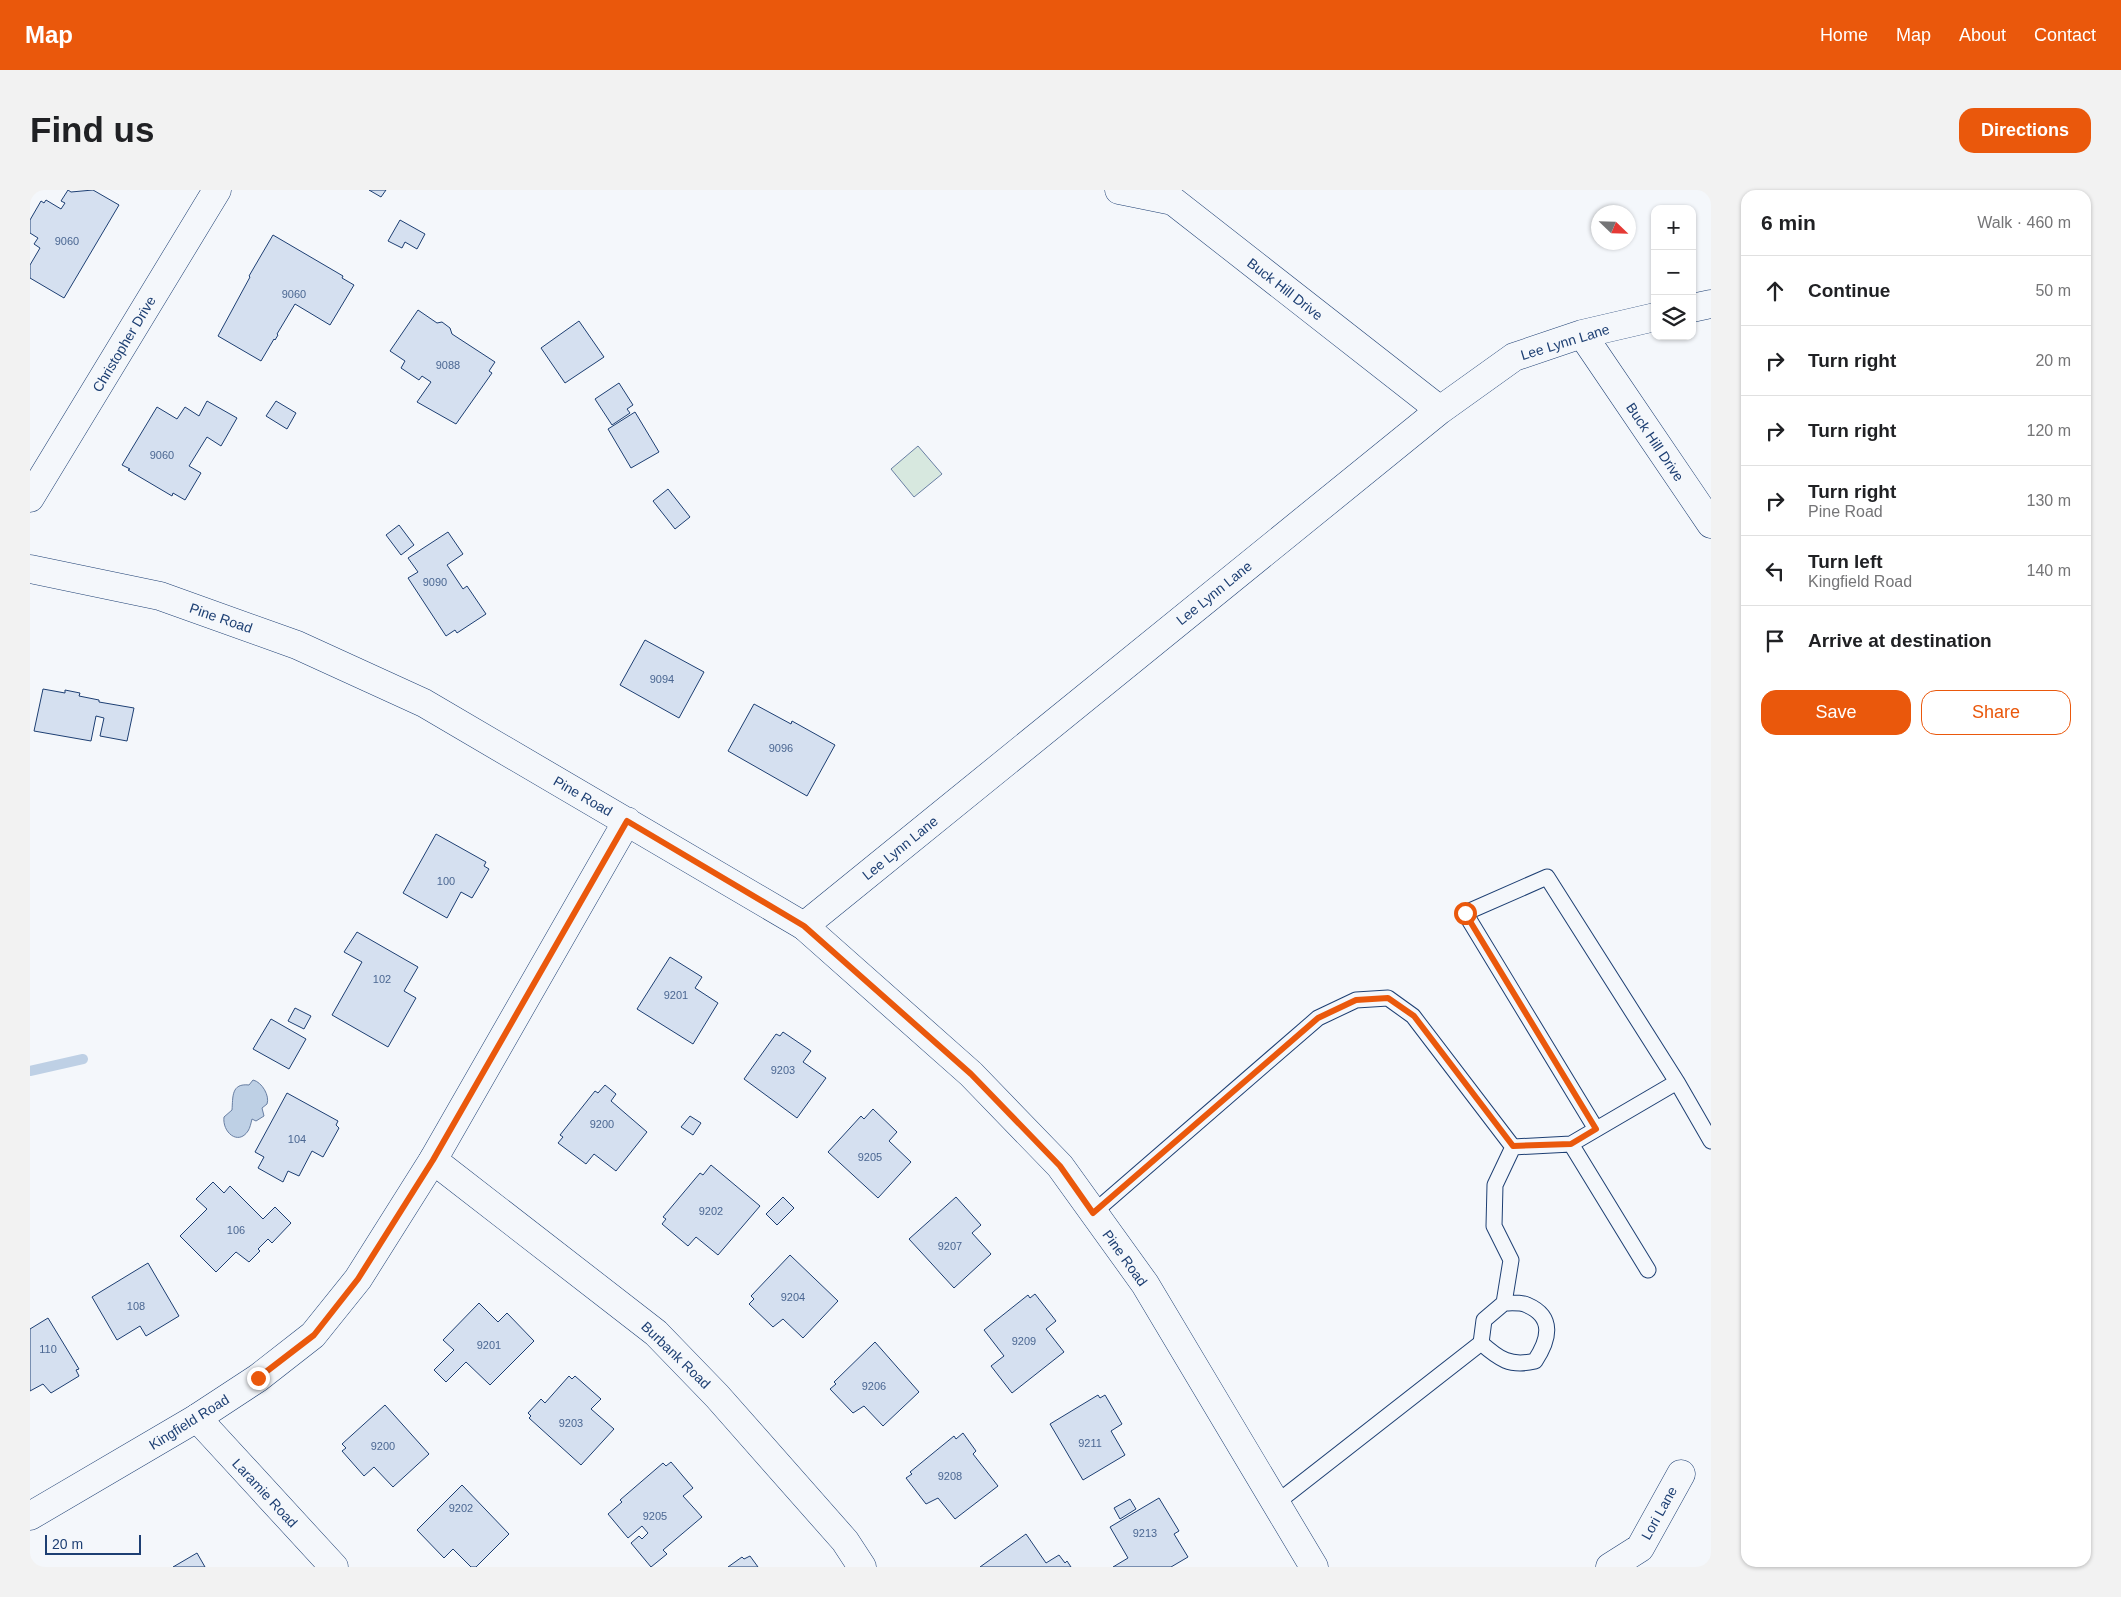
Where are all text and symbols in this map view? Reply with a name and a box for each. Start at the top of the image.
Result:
text: Map [25,21,73,48]
text: Home [1820,25,1868,45]
text: Map [1896,25,1931,45]
text: About [1959,25,2006,45]
text: Contact [2034,25,2096,45]
button: Directions [1959,108,2091,153]
text: Find us [30,110,154,149]
north arrow [1591,205,1636,250]
map controls [1651,205,1696,340]
button: + [1651,205,1696,250]
text: 6 min [1761,211,1816,234]
text: Walk · 460 m [1977,214,2071,231]
house number: 9060 [55,235,79,247]
button: − [1651,250,1696,295]
street label: Buck Hill Drive [1244,255,1326,323]
icon: ahead [1761,277,1789,305]
text: Continue [1808,280,1890,301]
text: 50 m [2035,282,2071,299]
house number: 9060 [282,288,306,300]
street label: Christopher Drive [89,293,159,395]
button: layers [1651,295,1696,340]
street label: Lee Lynn Lane [1519,321,1612,363]
icon: right [1761,347,1789,375]
text: Turn right [1808,350,1896,371]
text: 20 m [2035,352,2071,369]
house number: 9088 [436,359,460,371]
street label: Buck Hill Drive [1623,400,1687,484]
icon: right [1761,417,1789,445]
text: Turn right [1808,420,1896,441]
text: 120 m [2027,422,2071,439]
house number: 9060 [150,449,174,461]
text: Turn right [1808,481,1896,502]
icon: right [1761,487,1789,515]
text: 130 m [2027,492,2071,509]
text: Pine Road [1808,503,1883,520]
text: Turn left [1808,551,1883,572]
icon: left [1761,557,1789,585]
street label: Lee Lynn Lane [1173,558,1255,628]
text: 140 m [2027,562,2071,579]
text: Kingfield Road [1808,573,1912,590]
house number: 9090 [423,576,447,588]
street label: Pine Road [187,600,255,636]
icon: arrive [1761,627,1789,655]
text: Arrive at destination [1808,630,1992,651]
house number: 9094 [650,673,674,685]
button: Save [1761,690,1911,735]
button: Share [1921,690,2071,735]
house number: 9096 [769,742,793,754]
street label: Pine Road [551,773,615,819]
street label: Lee Lynn Lane [859,813,941,883]
house number: 100 [437,875,455,887]
route start [1454,902,1477,925]
house number: 102 [373,973,391,985]
house number: 9201 [664,989,688,1001]
house number: 9203 [771,1064,795,1076]
house number: 9200 [590,1118,614,1130]
house number: 104 [288,1133,306,1145]
house number: 9205 [858,1151,882,1163]
house number: 9202 [699,1205,723,1217]
house number: 106 [227,1224,245,1236]
street label: Pine Road [1099,1227,1151,1289]
house number: 9207 [938,1240,962,1252]
house number: 9204 [781,1291,805,1303]
house number: 108 [127,1300,145,1312]
street label: Burbank Road [638,1318,714,1392]
house number: 9209 [1012,1335,1036,1347]
house number: 9201 [477,1339,501,1351]
house number: 110 [39,1343,57,1355]
route end [247,1367,270,1390]
house number: 9206 [862,1380,886,1392]
street label: Kingfield Road [146,1391,232,1453]
house number: 9203 [559,1417,583,1429]
house number: 9211 [1078,1437,1102,1449]
house number: 9200 [371,1440,395,1452]
street label: Laramie Road [229,1455,301,1531]
house number: 9208 [938,1470,962,1482]
street label: Lori Lane [1638,1483,1680,1542]
house number: 9202 [449,1502,473,1514]
house number: 9205 [643,1510,667,1522]
house number: 9213 [1133,1527,1157,1539]
scale bar [45,1532,141,1555]
text: 20 m [52,1536,83,1552]

